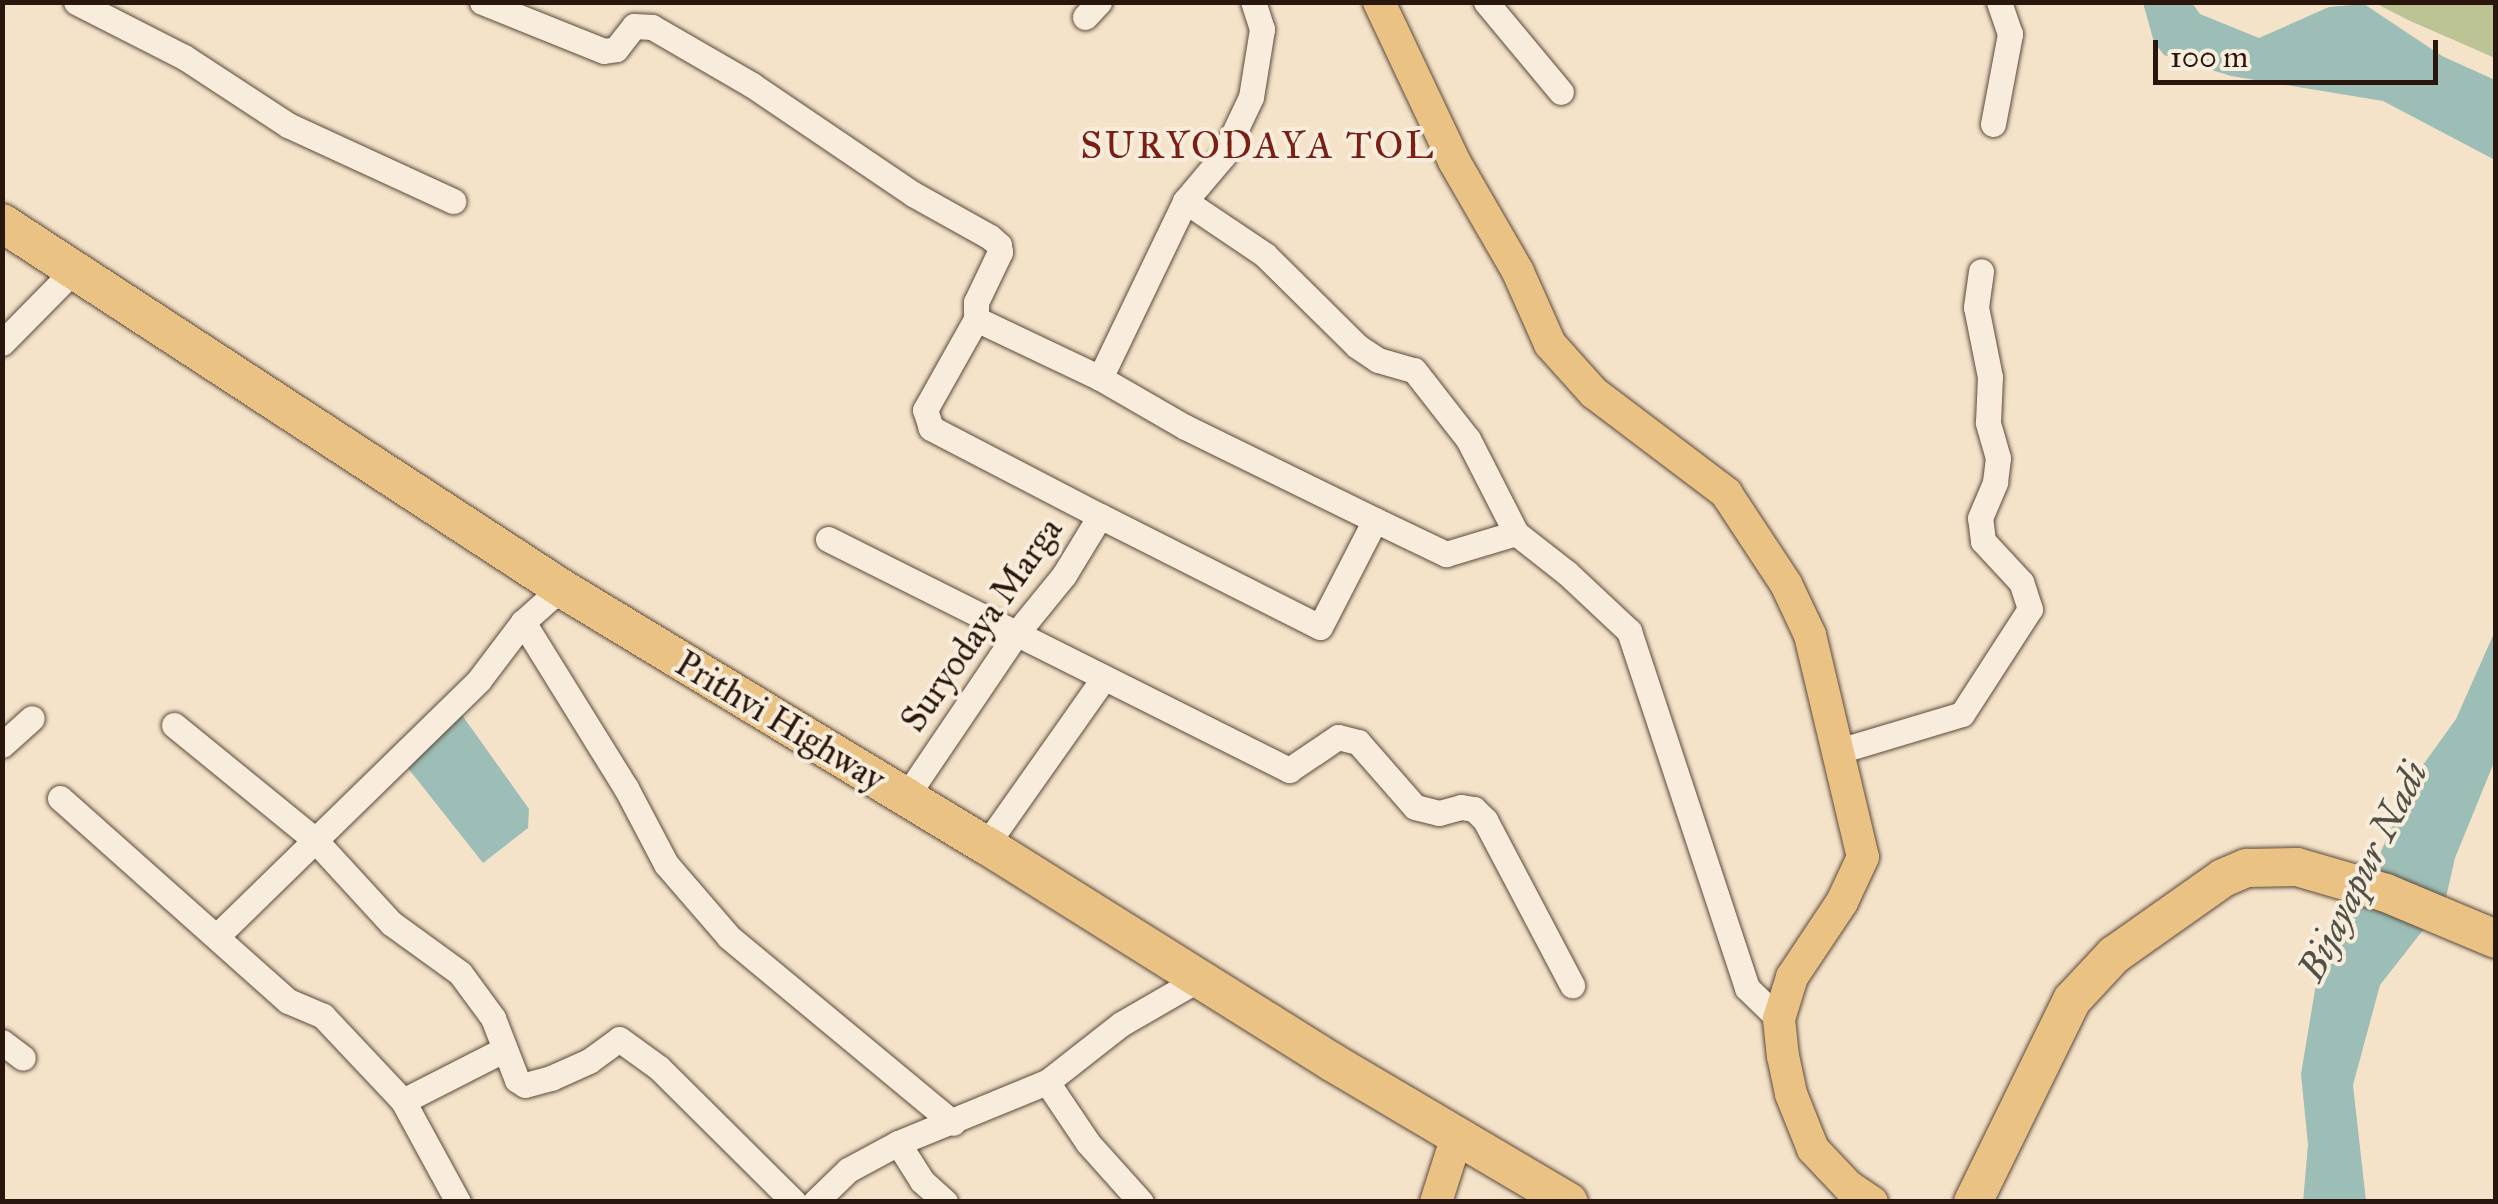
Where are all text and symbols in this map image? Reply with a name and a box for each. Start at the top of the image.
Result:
scale bar [2158,20,2443,82]
text: 100 m [2170,39,2248,75]
district label: SURYODAYA TOL [1080,123,1436,169]
street label: Suryodaya Marga [893,510,1071,740]
street label: Prithvi Highway [668,643,892,801]
water label: Bijayapur Nadi [2288,754,2438,988]

